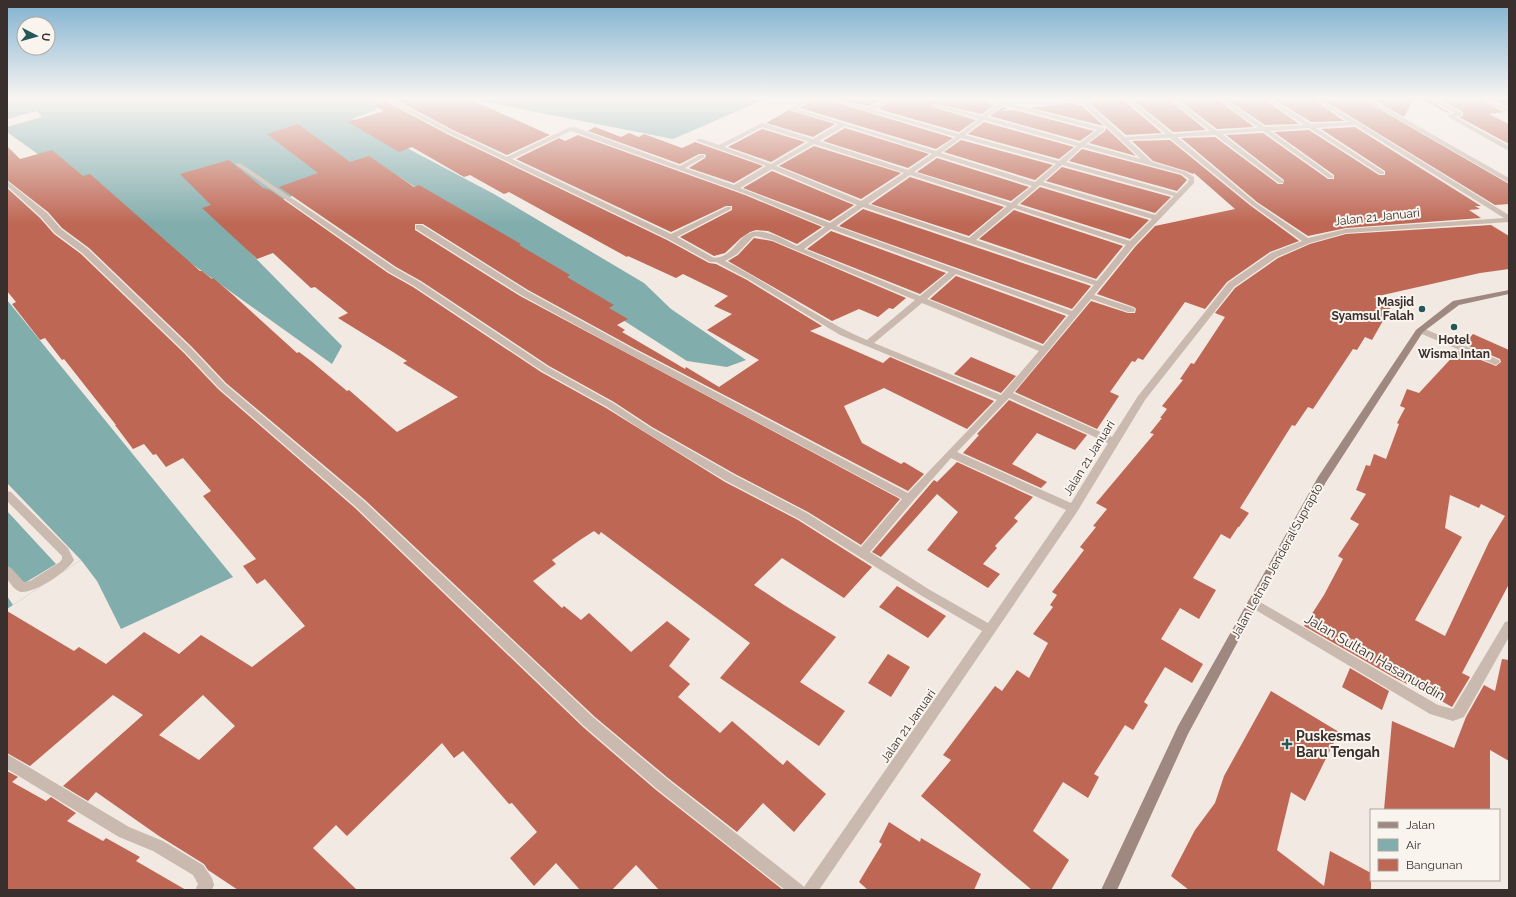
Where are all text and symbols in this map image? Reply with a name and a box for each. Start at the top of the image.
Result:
north arrow [16,16,56,56]
text: U [39,32,52,42]
street label: Jalan 21 Januari [1334,206,1420,228]
place label: Masjid Syamsul Falah [1331,295,1414,323]
marker: Masjid Syamsul Falah [1417,304,1427,314]
marker: Hotel Wisma Intan [1449,322,1459,332]
place label: Hotel Wisma Intan [1418,333,1490,361]
street label: Jalan 21 Januari [1060,418,1118,498]
street label: Jalan Letnan Jenderal Suprapto [1228,481,1326,641]
street label: Jalan Sultan Hasanuddin [1302,610,1448,704]
street label: Jalan 21 Januari [878,687,938,765]
place label: Puskesmas Baru Tengah [1296,728,1380,760]
marker: Puskesmas Baru Tengah [1281,738,1293,750]
legend [1370,809,1500,881]
text: Jalan [1406,818,1435,832]
text: Air [1406,838,1422,852]
text: Bangunan [1406,858,1463,872]

